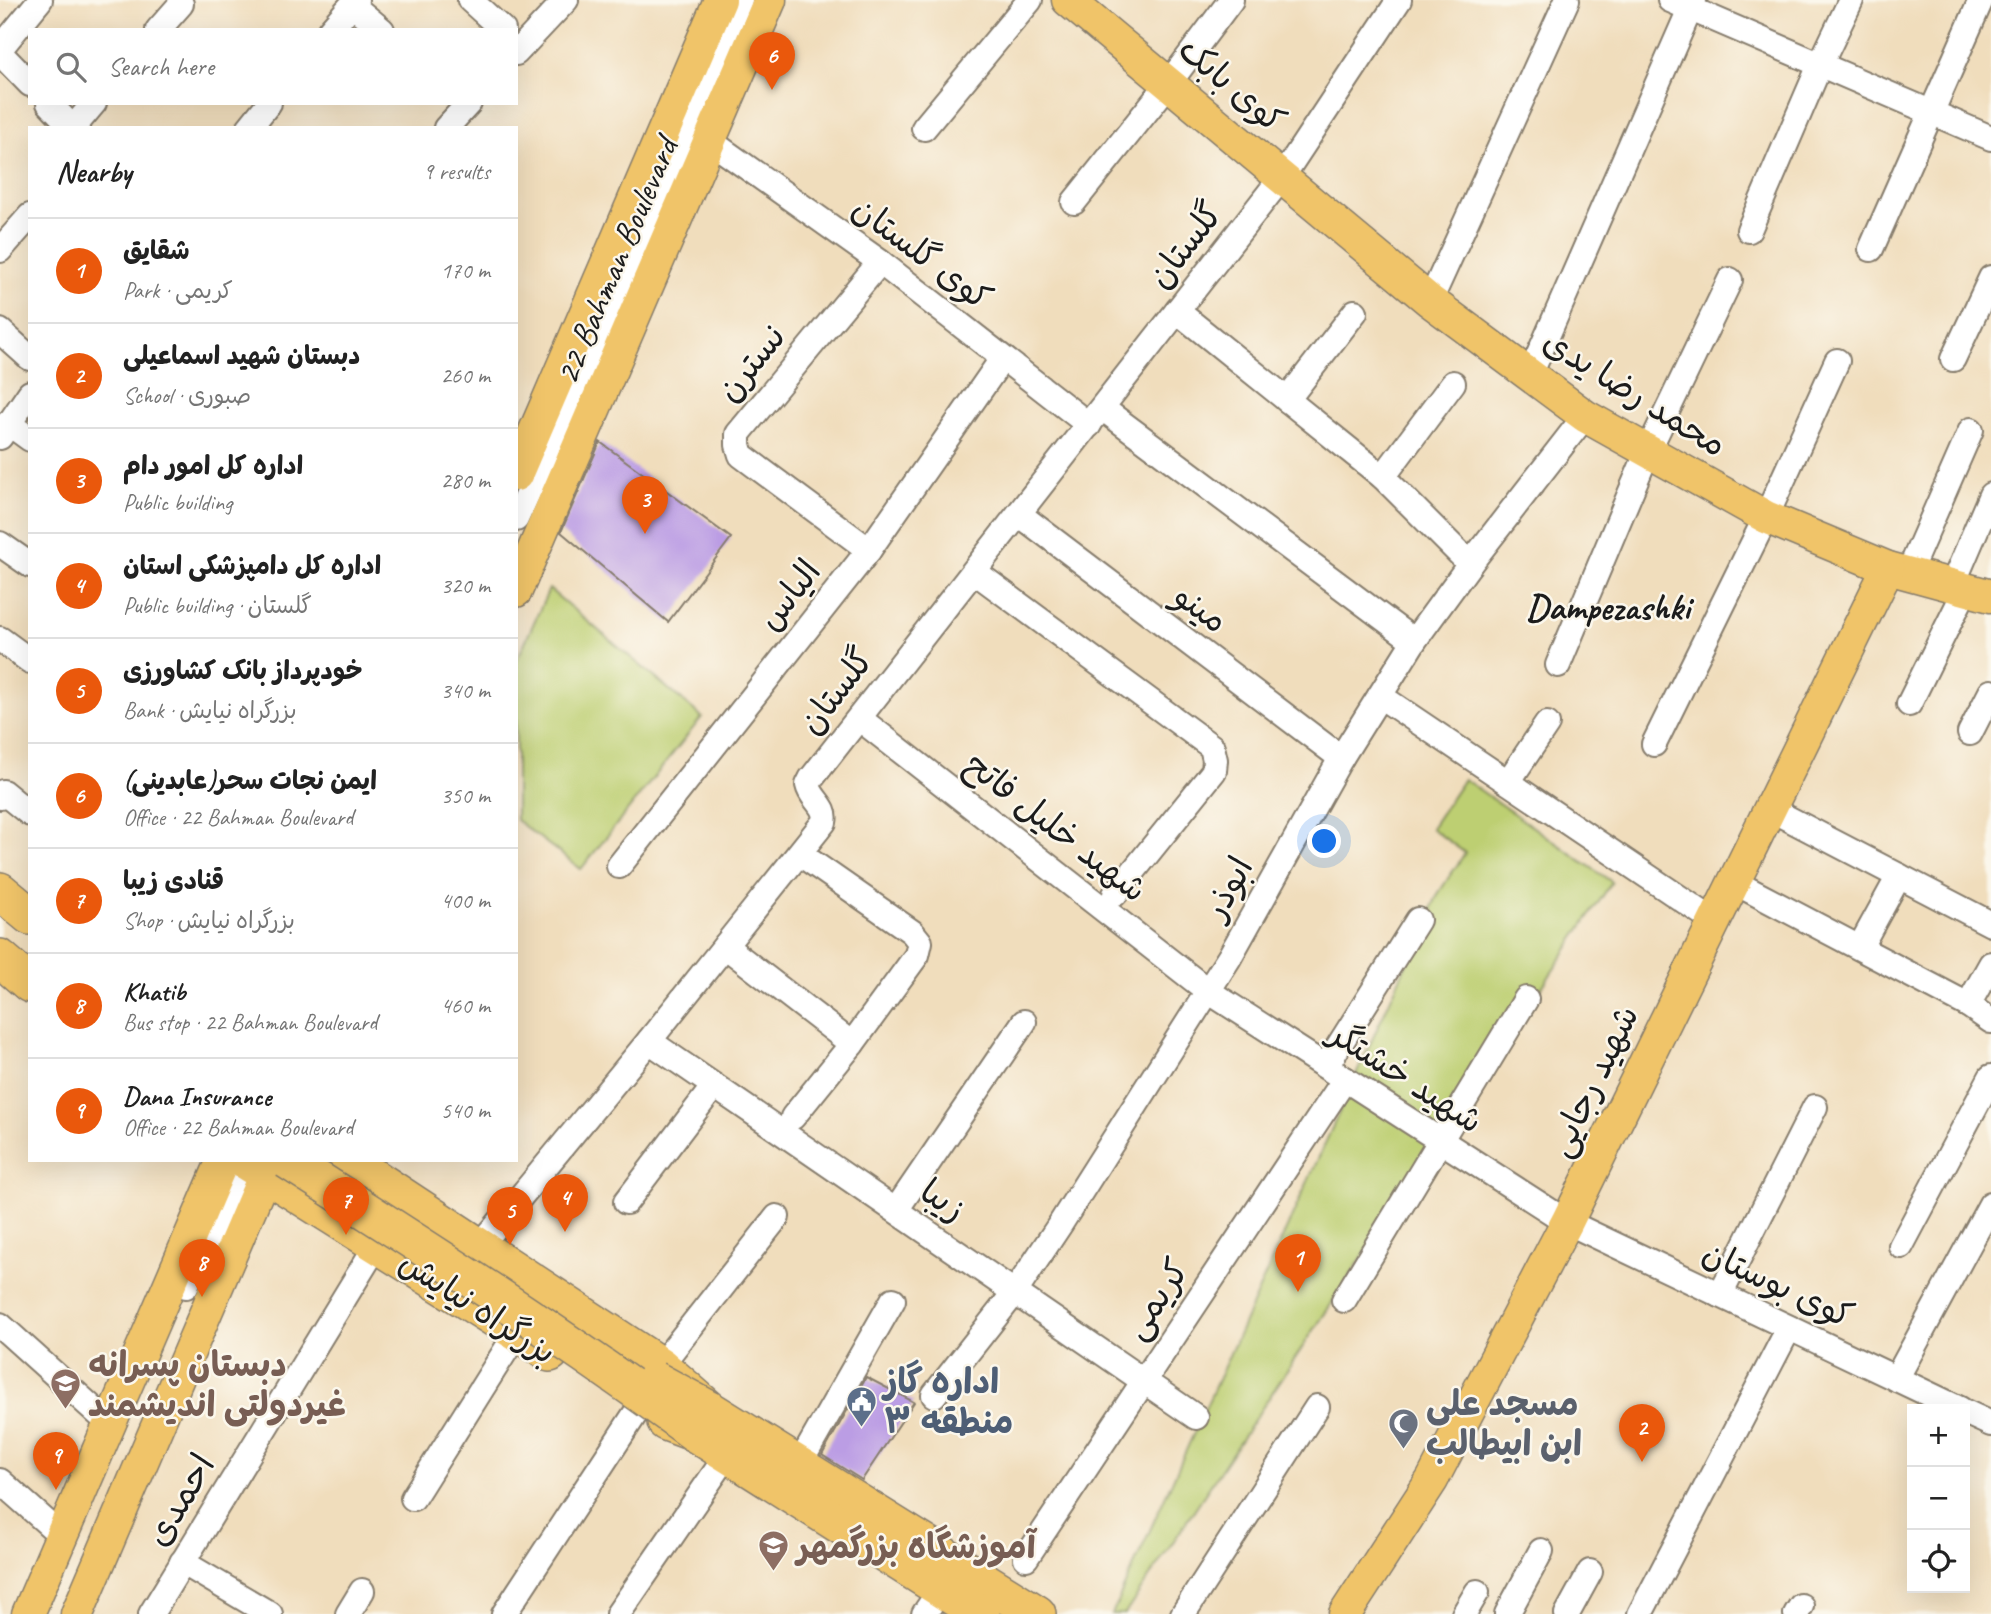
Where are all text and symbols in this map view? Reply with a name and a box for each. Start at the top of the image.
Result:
street label: کوی بابک [1169,27,1295,143]
search box [28,28,518,105]
pin: 6 [749,32,795,90]
icon: search [52,48,90,86]
text: Search here [108,50,214,83]
street label: 22 Bahman Boulevard [544,126,690,391]
text: Nearby [56,153,132,191]
text: 9 results [423,157,490,186]
street label: کوی گلستان [843,186,1001,320]
street label: گلستان [1137,193,1233,297]
text: شقایق [123,234,190,267]
text: 1 [74,256,84,285]
text: 170 m [441,256,490,285]
text: Park · کریمی [123,276,233,305]
street label: نسترن [706,315,796,411]
street label: محمد رضا یدی [1535,319,1735,467]
text: دبستان شهید اسماعیلی [123,339,360,372]
text: 2 [74,361,84,390]
text: 260 m [441,361,490,390]
text: School · صبوری [123,381,251,410]
text: اداره کل امور دام [123,449,303,482]
text: 3 [74,466,84,495]
text: 280 m [441,466,490,495]
pin: 3 [622,476,668,534]
text: Public building [123,488,232,517]
text: اداره کل دامپزشکی استان [123,549,381,582]
street label: الیاس [747,550,831,640]
text: 4 [74,571,84,600]
text: 320 m [441,571,490,600]
street label: مینو [1163,572,1237,643]
district label: Dampezashki [1526,583,1695,630]
text: Public building · گلستان [123,591,312,620]
street label: گلستان [788,639,884,743]
text: خودپرداز بانک کشاورزی [123,654,363,687]
text: 5 [74,676,84,705]
text: 340 m [441,676,490,705]
text: Bank · بزرگراه نیایش [123,696,297,725]
street label: شهید خلیل فاتح [955,742,1156,913]
text: ایمن نجات سحر(عابدینی) [123,764,377,797]
text: 6 [74,781,84,810]
text: 350 m [441,781,490,810]
text: Office · 22 Bahman Boulevard [123,803,353,832]
your location [1307,824,1341,858]
street label: ابوذر [1191,849,1263,930]
text: قنادی زیبا [123,864,224,897]
text: 7 [74,886,84,915]
text: 400 m [441,886,490,915]
text: Shop · بزرگراه نیایش [123,906,295,935]
text: Khatib [123,975,186,1008]
text: 8 [74,991,84,1020]
text: 460 m [441,991,490,1020]
street label: شهید رجایی [1537,998,1649,1164]
text: Bus stop · 22 Bahman Boulevard [123,1008,377,1037]
street label: شهید خشتگر [1318,1009,1491,1143]
text: Dana Insurance [123,1080,271,1113]
text: 9 [74,1096,84,1125]
text: 540 m [441,1096,490,1125]
text: Office · 22 Bahman Boulevard [123,1113,353,1142]
street label: زیبا [911,1169,975,1231]
pin: 4 [542,1174,588,1232]
pin: 7 [323,1177,369,1235]
pin: 5 [487,1187,533,1245]
street label: کوی بوستان [1695,1229,1861,1339]
pin: 1 [1275,1234,1321,1292]
pin: 8 [179,1239,225,1297]
street label: بزرگراه نیایش [391,1239,565,1375]
street label: کریمی [1113,1250,1199,1348]
place label: دبستان پسرانه غیردولتی اندیشمند [88,1342,346,1427]
place label: اداره گاز منطقه ۳ [881,1359,1013,1444]
school or university icon: دبستان پسرانه غیردولتی اندیشمند [48,1367,82,1411]
place label: مسجد علی ابن ابیطالب [1426,1381,1582,1466]
public building icon: اداره گاز منطقه ۳ [844,1384,878,1428]
pin: 2 [1619,1404,1665,1462]
map controls [1907,1404,1970,1593]
button: + [1907,1404,1970,1467]
mosque icon: مسجد علی ابن ابیطالب [1386,1406,1420,1450]
pin: 9 [33,1432,79,1490]
street label: احمدی [135,1446,225,1554]
button: − [1907,1467,1970,1530]
place label: آموزشگاه بزرگمهر [794,1524,1038,1569]
school or university icon: آموزشگاه بزرگمهر [757,1529,791,1573]
button: locate [1907,1530,1970,1593]

